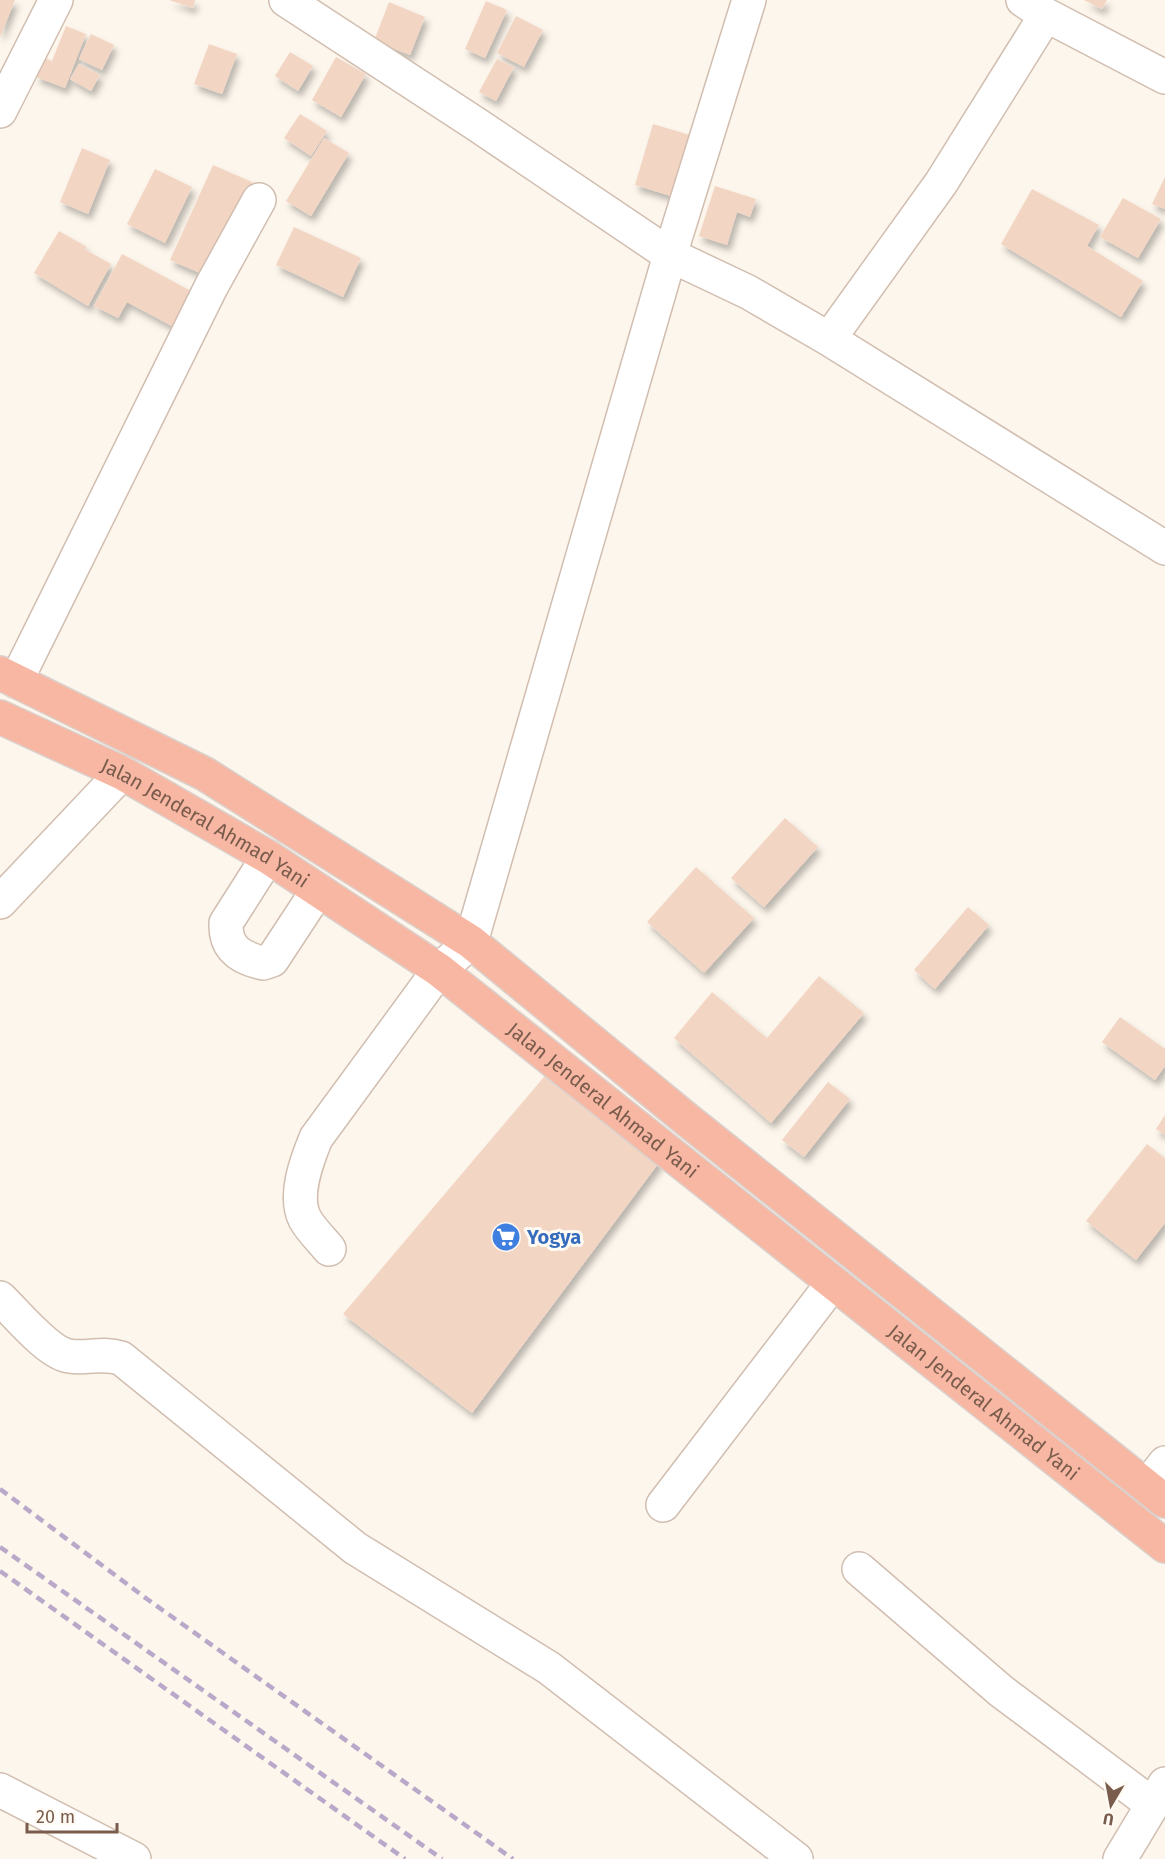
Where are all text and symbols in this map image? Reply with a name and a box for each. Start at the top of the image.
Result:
street label: Jalan Jenderal Ahmad Yani [97,753,314,893]
street label: Jalan Jenderal Ahmad Yani [503,1017,703,1183]
supermarket icon: Yogya [490,1221,522,1253]
place label: Yogya [526,1225,581,1249]
street label: Jalan Jenderal Ahmad Yani [883,1319,1084,1485]
north arrow [1081,1775,1141,1835]
scale bar [27,1796,117,1834]
text: 20 m [36,1806,75,1828]
text: U [1102,1809,1115,1830]

